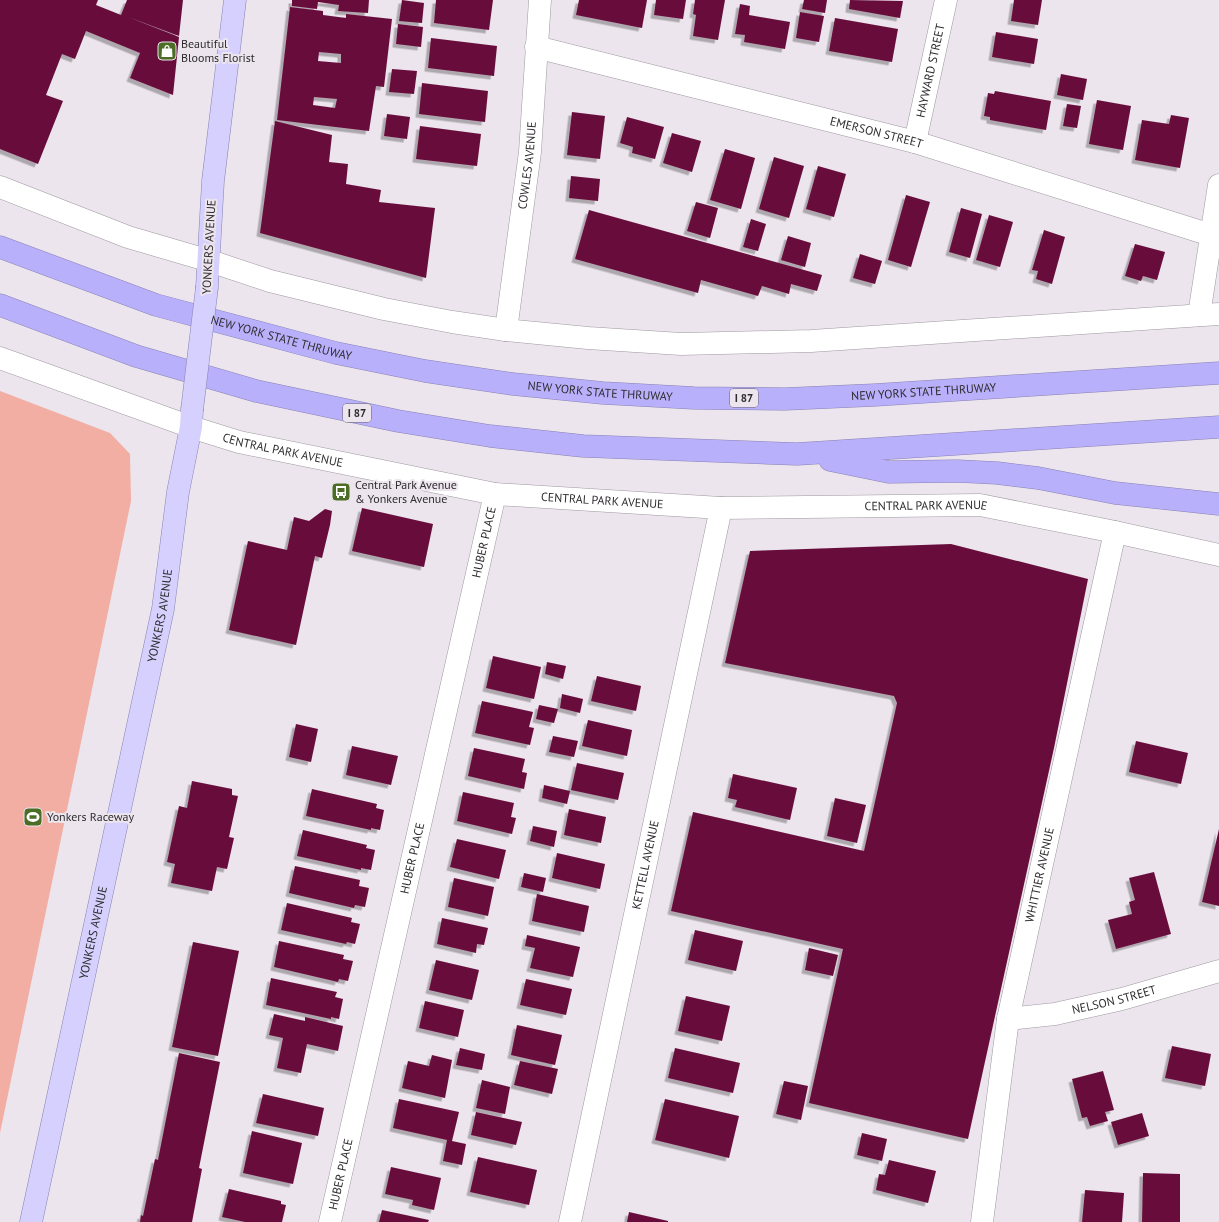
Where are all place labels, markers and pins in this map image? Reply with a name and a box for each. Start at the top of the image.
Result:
place label: Beautiful Blooms Florist [181,36,255,65]
shop icon: Beautiful Blooms Florist [156,40,178,62]
place label: Central Park Avenue & Yonkers Avenue [355,477,457,506]
bus stop icon: Central Park Avenue & Yonkers Avenue [330,481,352,503]
sports icon: Yonkers Raceway [22,806,44,828]
place label: Yonkers Raceway [47,809,135,824]

